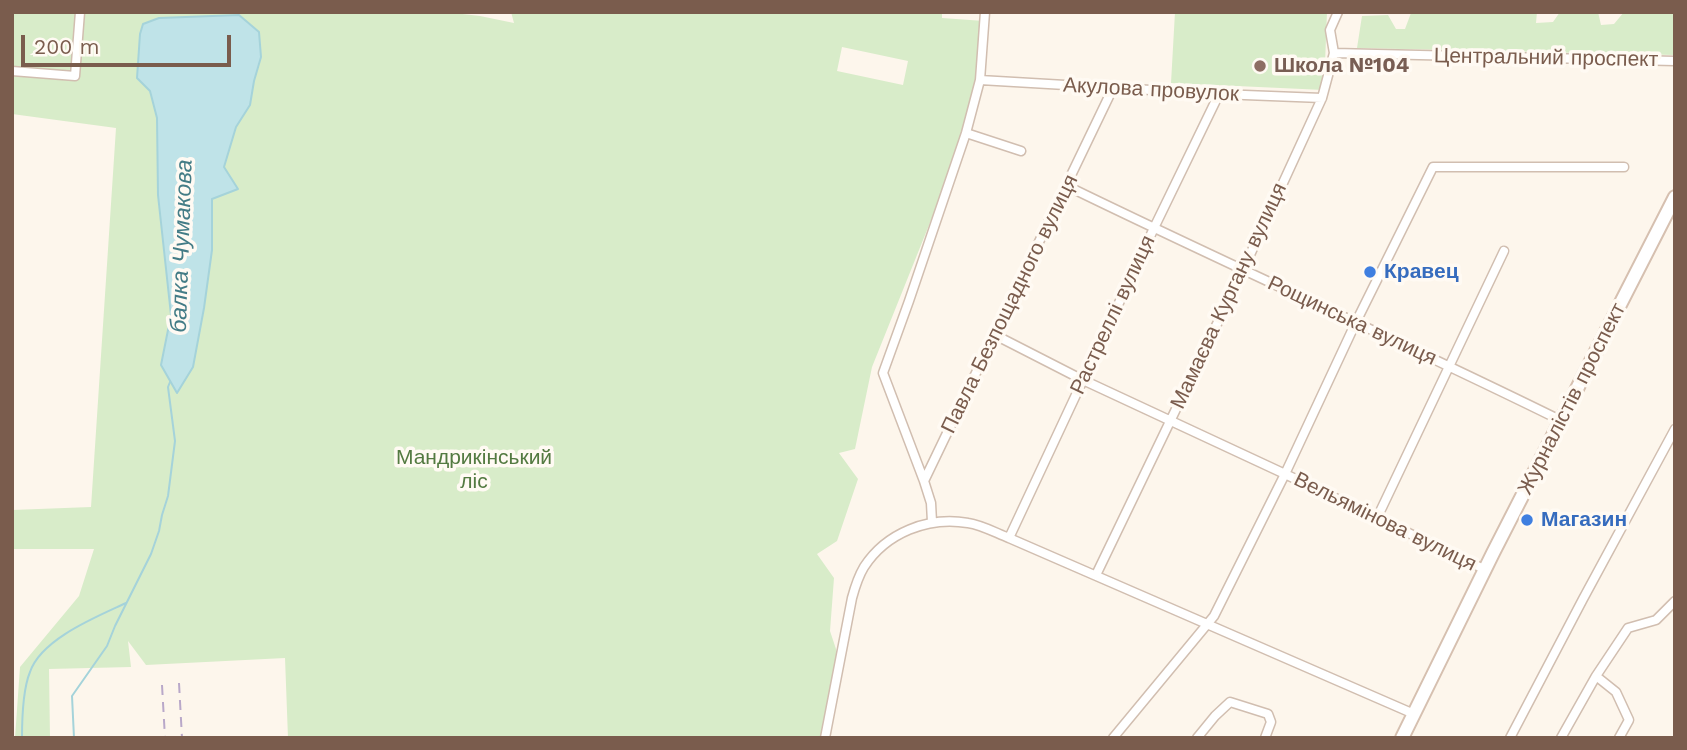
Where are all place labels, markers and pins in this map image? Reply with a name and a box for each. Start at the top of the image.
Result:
place label: Школа №104 [1274,53,1409,79]
marker: Школа №104 [1252,58,1268,74]
place label: Кравец [1384,259,1459,285]
marker: Кравец [1362,264,1378,280]
place label: Магазин [1541,507,1627,533]
marker: Магазин [1519,512,1535,528]

